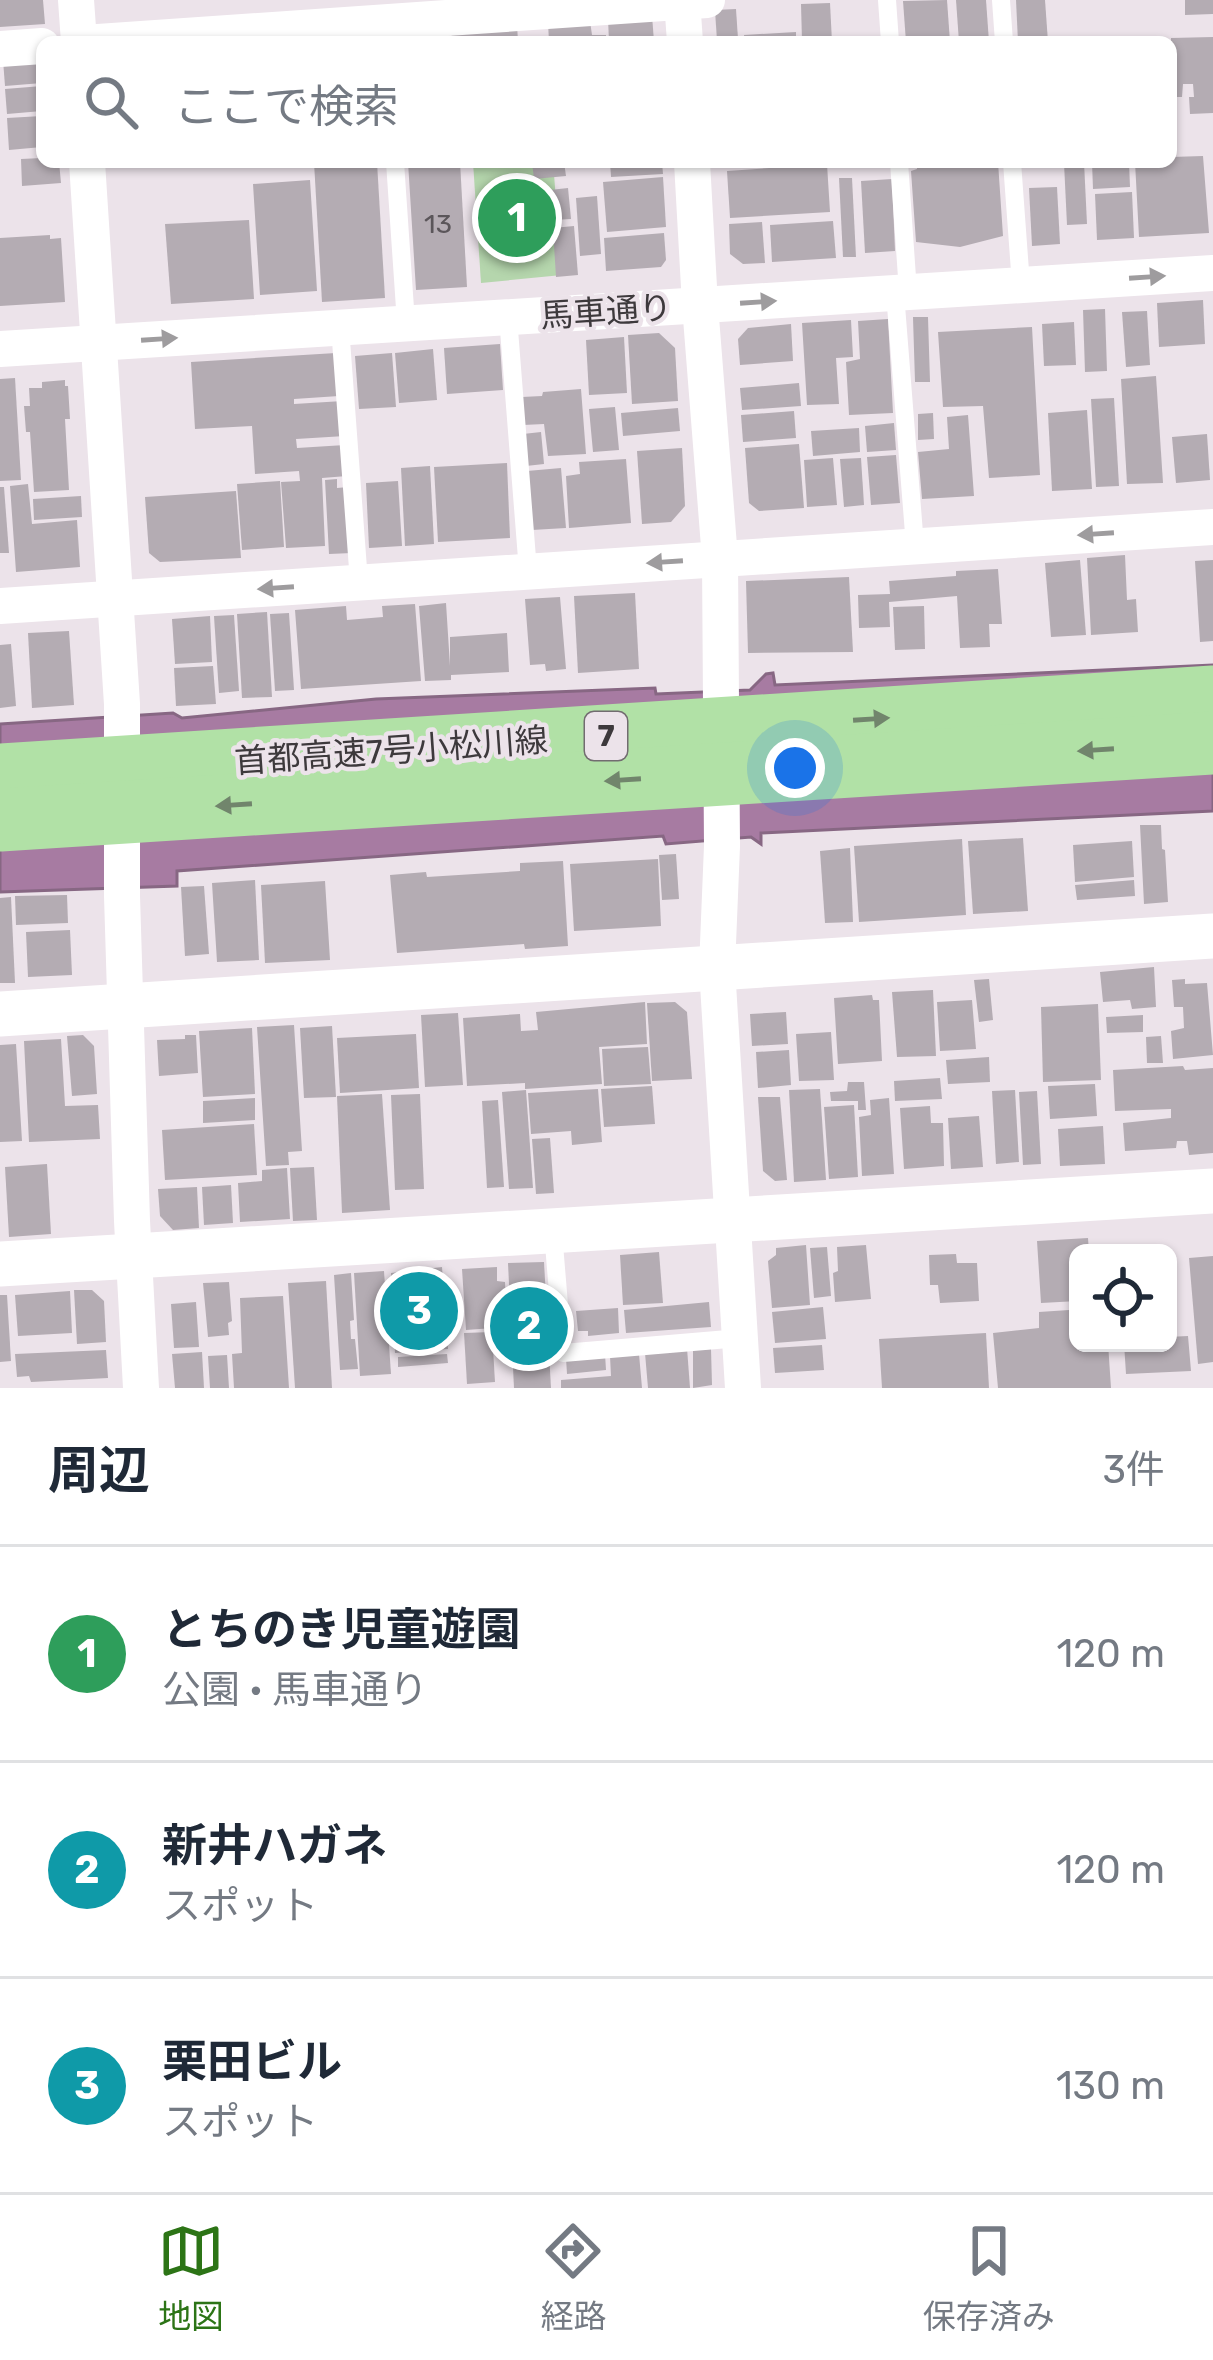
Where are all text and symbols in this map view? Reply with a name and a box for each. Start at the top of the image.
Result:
search box [36,36,1177,168]
icon: search [78,69,144,135]
text: ここで検索 [174,80,399,133]
pin: 1 [478,173,556,263]
house number: 13 [424,208,452,240]
one-way arrow [1129,267,1167,286]
street label: 馬車通り [539,287,673,336]
one-way arrow [739,292,777,311]
one-way arrow [141,329,178,348]
one-way arrow [1076,525,1114,544]
one-way arrow [646,553,683,572]
one-way arrow [257,578,294,597]
one-way arrow [853,709,891,728]
road number: 7 [585,712,627,760]
street label: 首都高速7号小松川線 [233,720,549,781]
your location [765,738,825,798]
one-way arrow [1077,741,1114,760]
one-way arrow [604,771,641,790]
one-way arrow [214,796,252,815]
map controls [1069,1244,1177,1352]
button: locate [1069,1244,1177,1352]
pin: 3 [380,1266,458,1356]
pin: 2 [490,1281,568,1371]
text: 周辺 [48,1440,150,1501]
text: 3件 [1103,1447,1165,1493]
text: とちのき児童遊園 [162,1603,521,1656]
text: 1 [77,1631,97,1677]
text: 120 m [1056,1631,1165,1677]
text: 公園 · 馬車通り [162,1667,428,1713]
text: 新井ハガネ [162,1819,387,1872]
text: 2 [74,1847,100,1893]
text: 120 m [1056,1847,1165,1893]
text: スポット [162,1883,318,1929]
text: 栗田ビル [162,2035,342,2088]
text: 3 [74,2063,100,2109]
text: 130 m [1056,2063,1165,2109]
text: スポット [162,2099,318,2145]
tab: 地図 [158,2218,224,2338]
tab: 経路 [540,2218,606,2338]
tab: 保存済み [923,2218,1055,2338]

